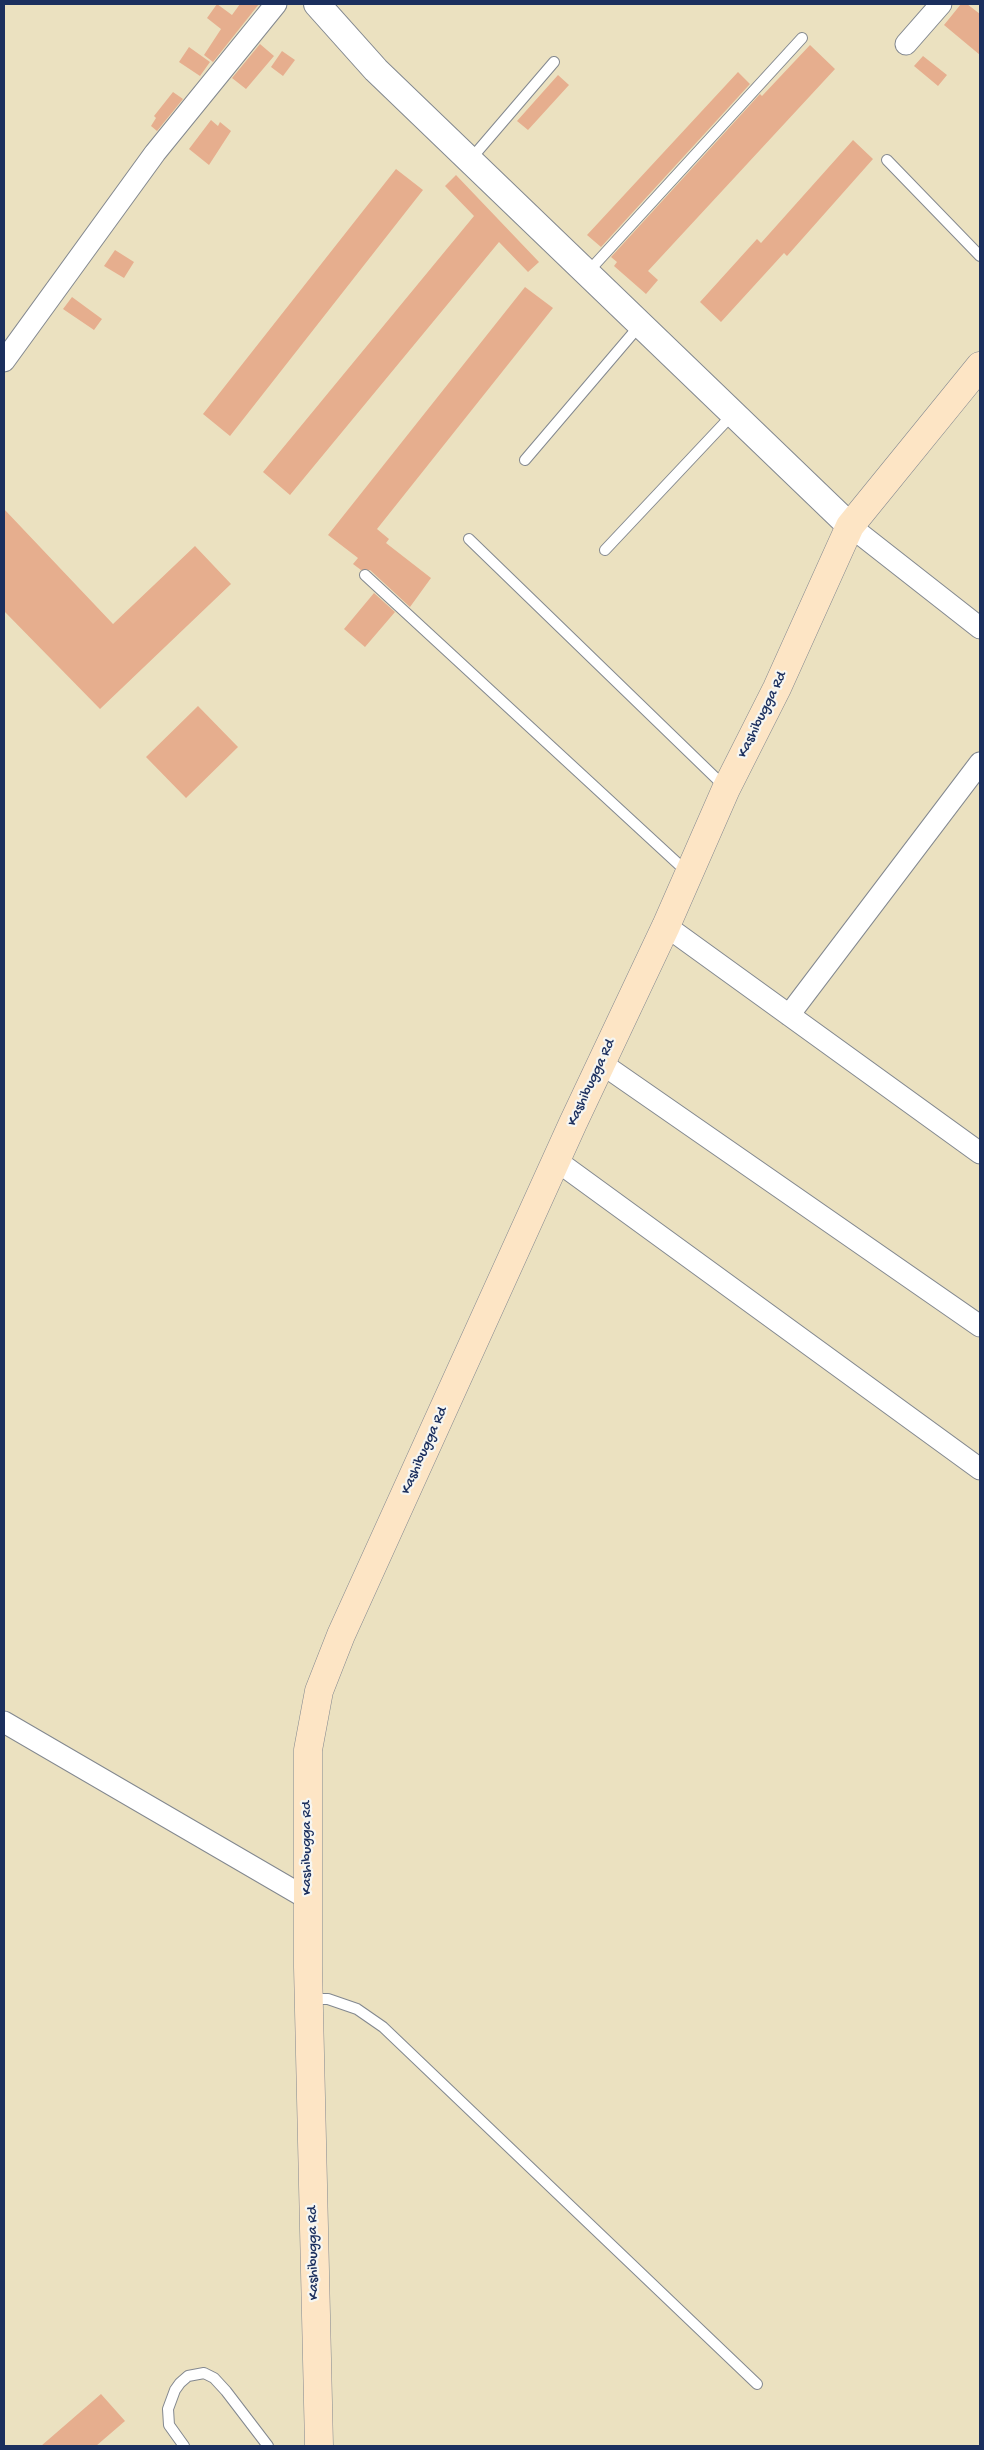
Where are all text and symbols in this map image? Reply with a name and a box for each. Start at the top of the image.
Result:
street label: Kashibugga Rd [734,669,792,761]
street label: Kashibugga Rd [564,1037,620,1129]
street label: Kashibugga Rd [398,1404,452,1498]
street label: Kashibugga Rd [299,1801,317,1895]
street label: Kashibugga Rd [304,2206,324,2300]

